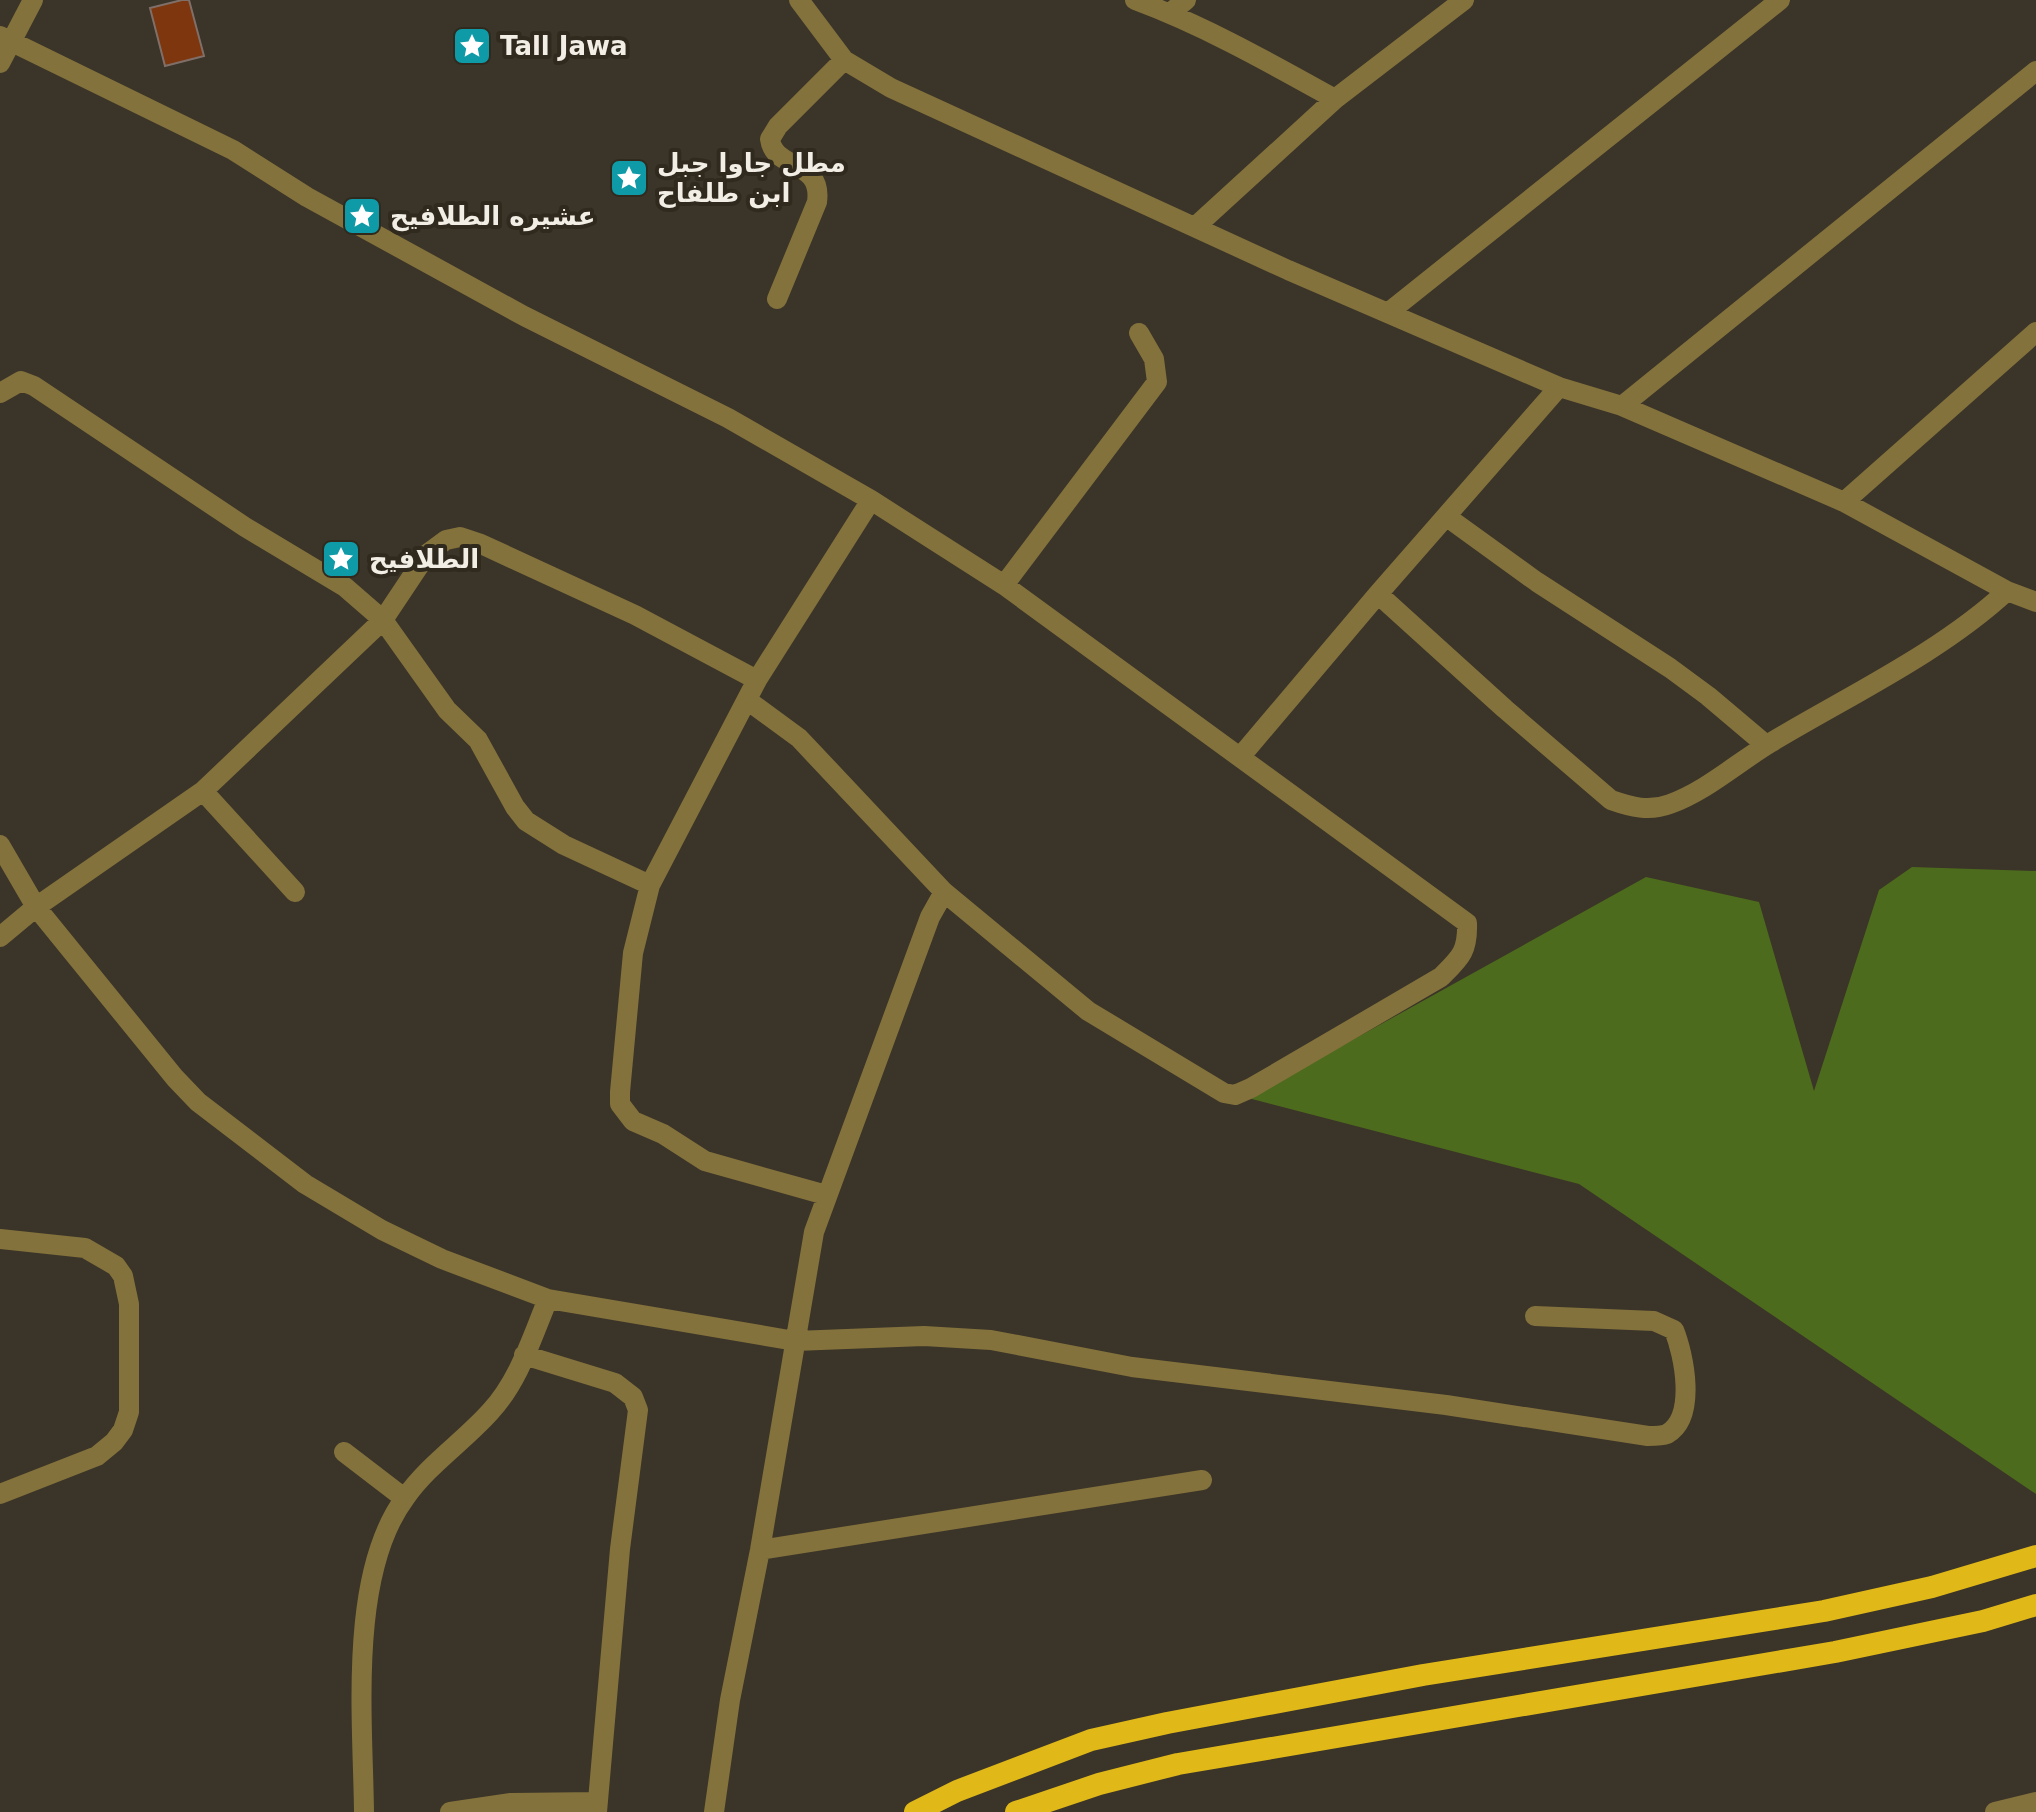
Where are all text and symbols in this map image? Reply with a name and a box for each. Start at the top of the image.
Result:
place icon: Tall Jawa [451,25,493,67]
place label: Tall Jawa [500,31,628,61]
place label: مطل جاوا جبل ابن طلفاح [657,148,846,209]
place icon: مطل جاوا جبل ابن طلفاح [608,157,650,199]
place icon: عشيره الطلافيح [341,195,383,237]
place label: عشيره الطلافيح [390,201,596,232]
place icon: الطلافيح [320,538,362,580]
place label: الطلافيح [369,544,479,575]

